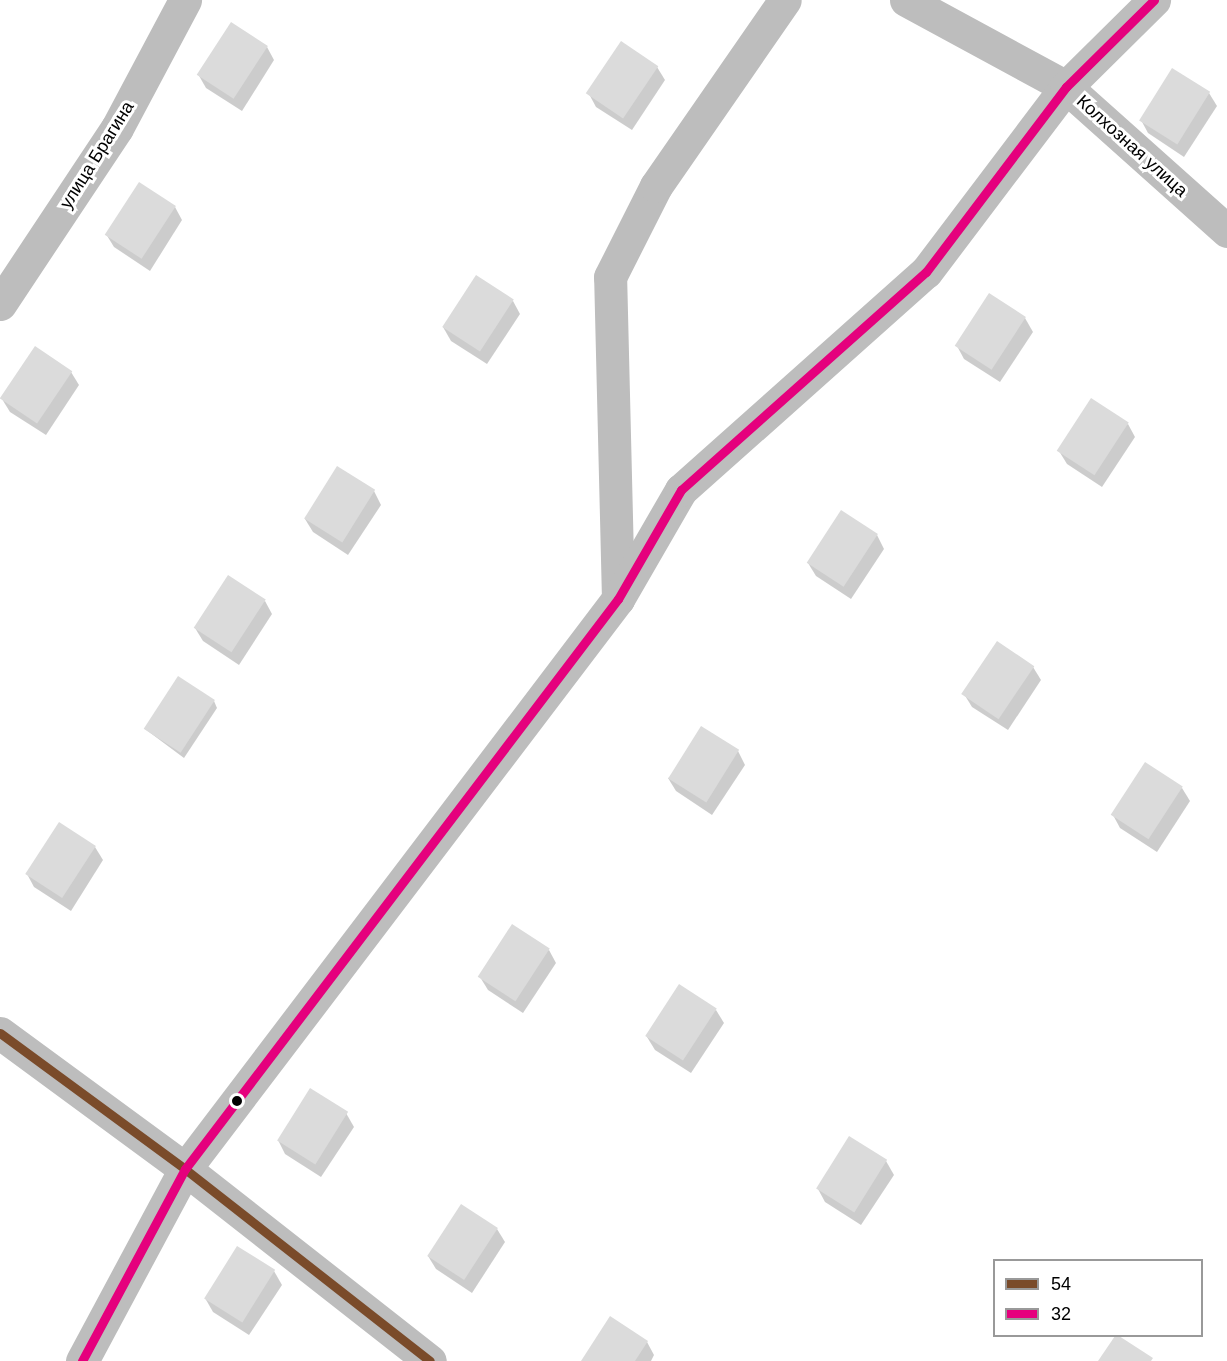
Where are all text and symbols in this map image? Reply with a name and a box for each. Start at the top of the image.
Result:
street label: Колхозная улица [1072,91,1192,201]
street label: улица Брагина [55,97,139,213]
unlabelled marker [231,1095,243,1107]
legend [993,1259,1203,1337]
text: 54 [1051,1274,1071,1294]
text: 32 [1051,1304,1071,1324]

